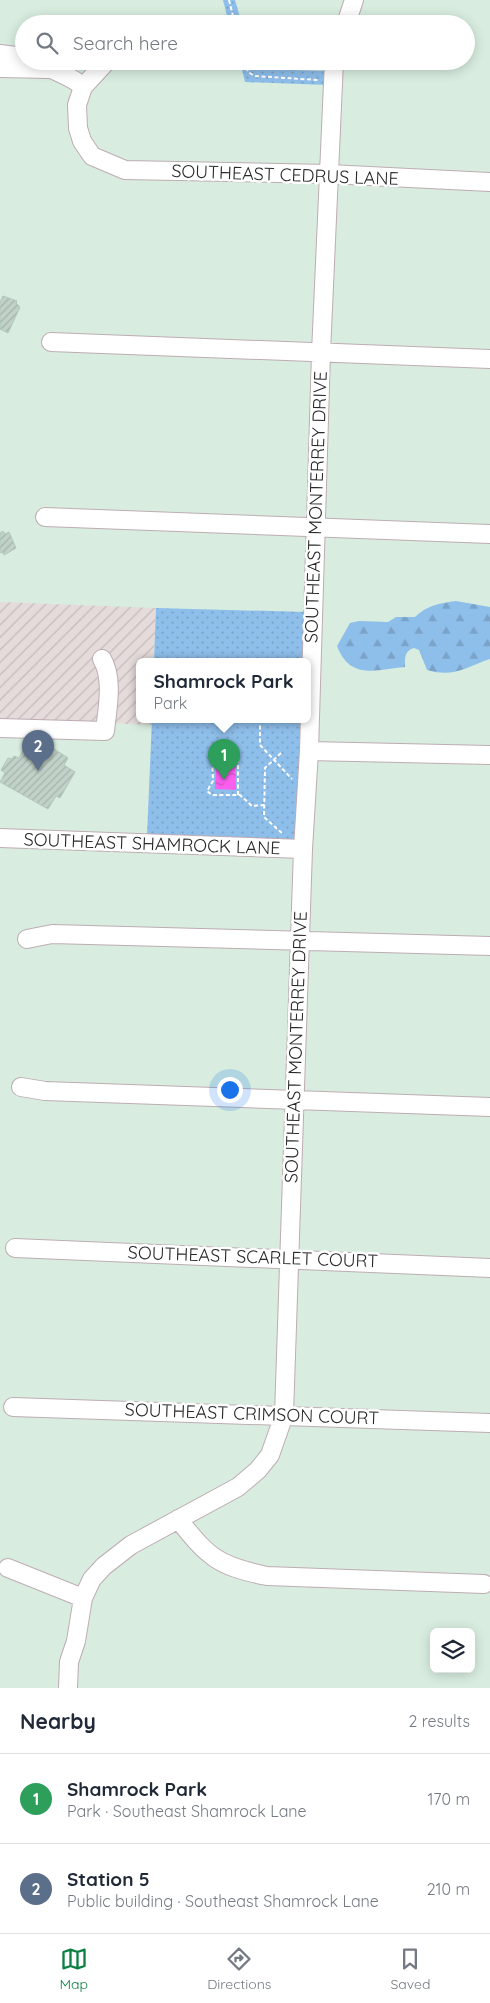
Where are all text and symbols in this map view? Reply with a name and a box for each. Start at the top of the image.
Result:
search box [15,15,475,70]
icon: search [33,29,61,57]
text: Search here [73,31,178,55]
street label: SOUTHEAST CEDRUS LANE [171,159,399,190]
street label: SOUTHEAST MONTERREY DRIVE [299,371,332,643]
popup [136,658,311,723]
text: Shamrock Park [154,669,293,693]
text: Park [154,693,187,713]
pin: 2 [22,730,54,771]
pin: 1 [208,739,240,780]
street label: SOUTHEAST SHAMROCK LANE [23,828,281,859]
street label: SOUTHEAST MONTERREY DRIVE [279,911,312,1183]
your location [217,1077,243,1103]
street label: SOUTHEAST SCARLET COURT [127,1241,379,1272]
street label: SOUTHEAST CRIMSON COURT [124,1398,380,1429]
map controls [430,1628,475,1673]
button: layers [430,1628,475,1673]
text: Nearby [20,1708,96,1734]
text: 2 results [408,1711,470,1731]
text: Shamrock Park [67,1777,207,1801]
text: 1 [33,1789,39,1809]
text: 170 m [427,1789,470,1809]
text: Park · Southeast Shamrock Lane [67,1801,307,1821]
text: Station 5 [67,1867,150,1891]
text: 2 [31,1879,41,1899]
text: 210 m [427,1879,470,1899]
text: Public building · Southeast Shamrock Lane [67,1891,379,1911]
tab: Map [60,1945,88,1993]
tab: Directions [207,1945,271,1993]
tab: Saved [390,1945,430,1993]

